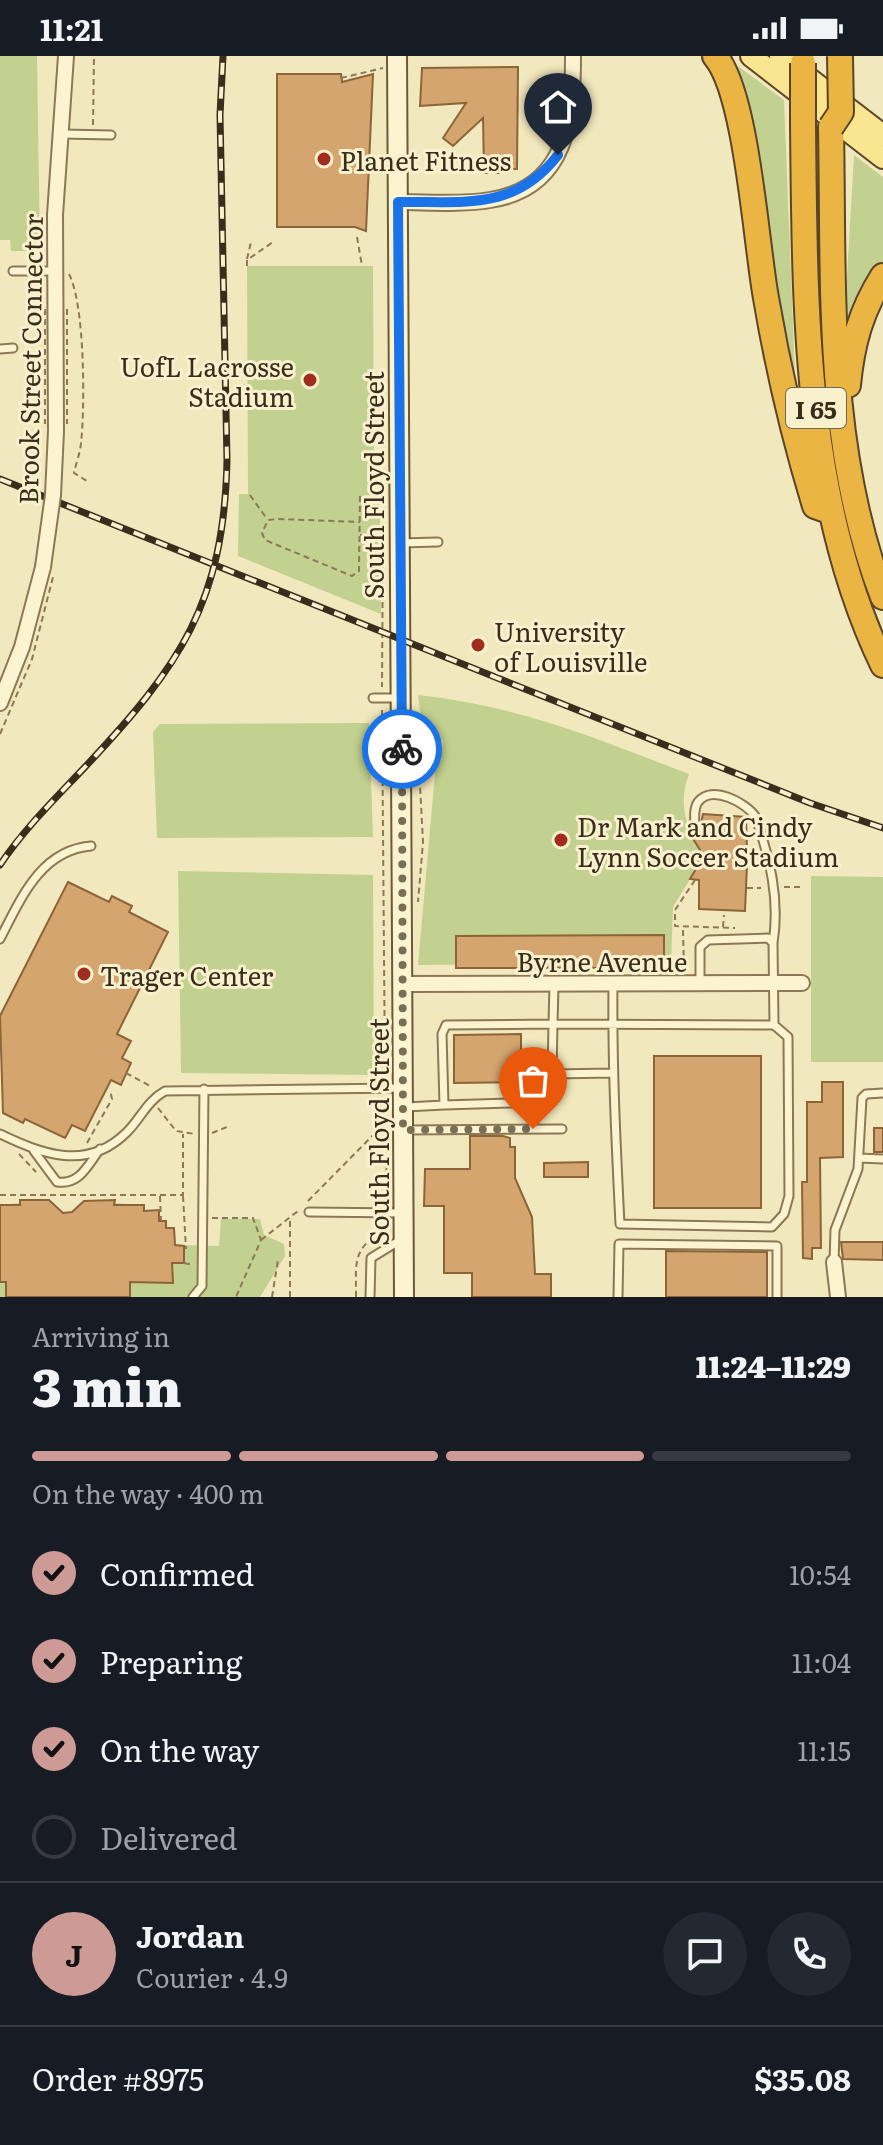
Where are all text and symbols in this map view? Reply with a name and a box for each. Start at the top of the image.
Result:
text: 11:21 [40,6,103,50]
pin [524,73,592,155]
icon: home [536,85,580,129]
place label: Planet Fitness [340,140,511,179]
marker: Planet Fitness [315,150,333,168]
street label: Brook Street Connector [7,212,51,505]
place label: UofL Lacrosse Stadium [120,346,294,415]
street label: South Floyd Street [353,370,392,599]
marker: UofL Lacrosse Stadium [301,371,319,389]
road number: I 65 [786,388,846,428]
place label: University of Louisville [494,611,648,680]
marker: University of Louisville [469,636,487,654]
courier [362,709,442,789]
icon: bike [380,727,424,771]
place label: Dr Mark and Cindy Lynn Soccer Stadium [577,806,839,875]
marker: Dr Mark and Cindy Lynn Soccer Stadium [552,831,570,849]
street label: Byrne Avenue [517,941,687,980]
place label: Trager Center [100,955,274,994]
marker: Trager Center [75,965,93,983]
street label: South Floyd Street [358,1017,397,1246]
pin [499,1047,567,1129]
icon: bag [511,1059,555,1103]
text: Arriving in [32,1316,170,1355]
text: 11:24–11:29 [696,1343,851,1387]
text: 3 min [32,1346,182,1423]
text: On the way · 400 m [32,1473,264,1512]
icon: check [32,1551,76,1595]
text: Confirmed [100,1551,254,1595]
text: 10:54 [789,1554,851,1593]
icon: check [32,1639,76,1683]
text: Preparing [100,1639,242,1683]
text: 11:04 [792,1642,851,1681]
icon: check [32,1727,76,1771]
text: On the way [100,1727,259,1771]
text: 11:15 [797,1730,851,1769]
text: Delivered [100,1815,237,1859]
button: chat [663,1912,747,1996]
button: phone [767,1912,851,1996]
text: Jordan [136,1913,244,1957]
text: J [65,1932,83,1976]
text: Courier · 4.9 [136,1957,288,1996]
text: Order #8975 [32,2056,204,2100]
text: $35.08 [754,2056,851,2100]

